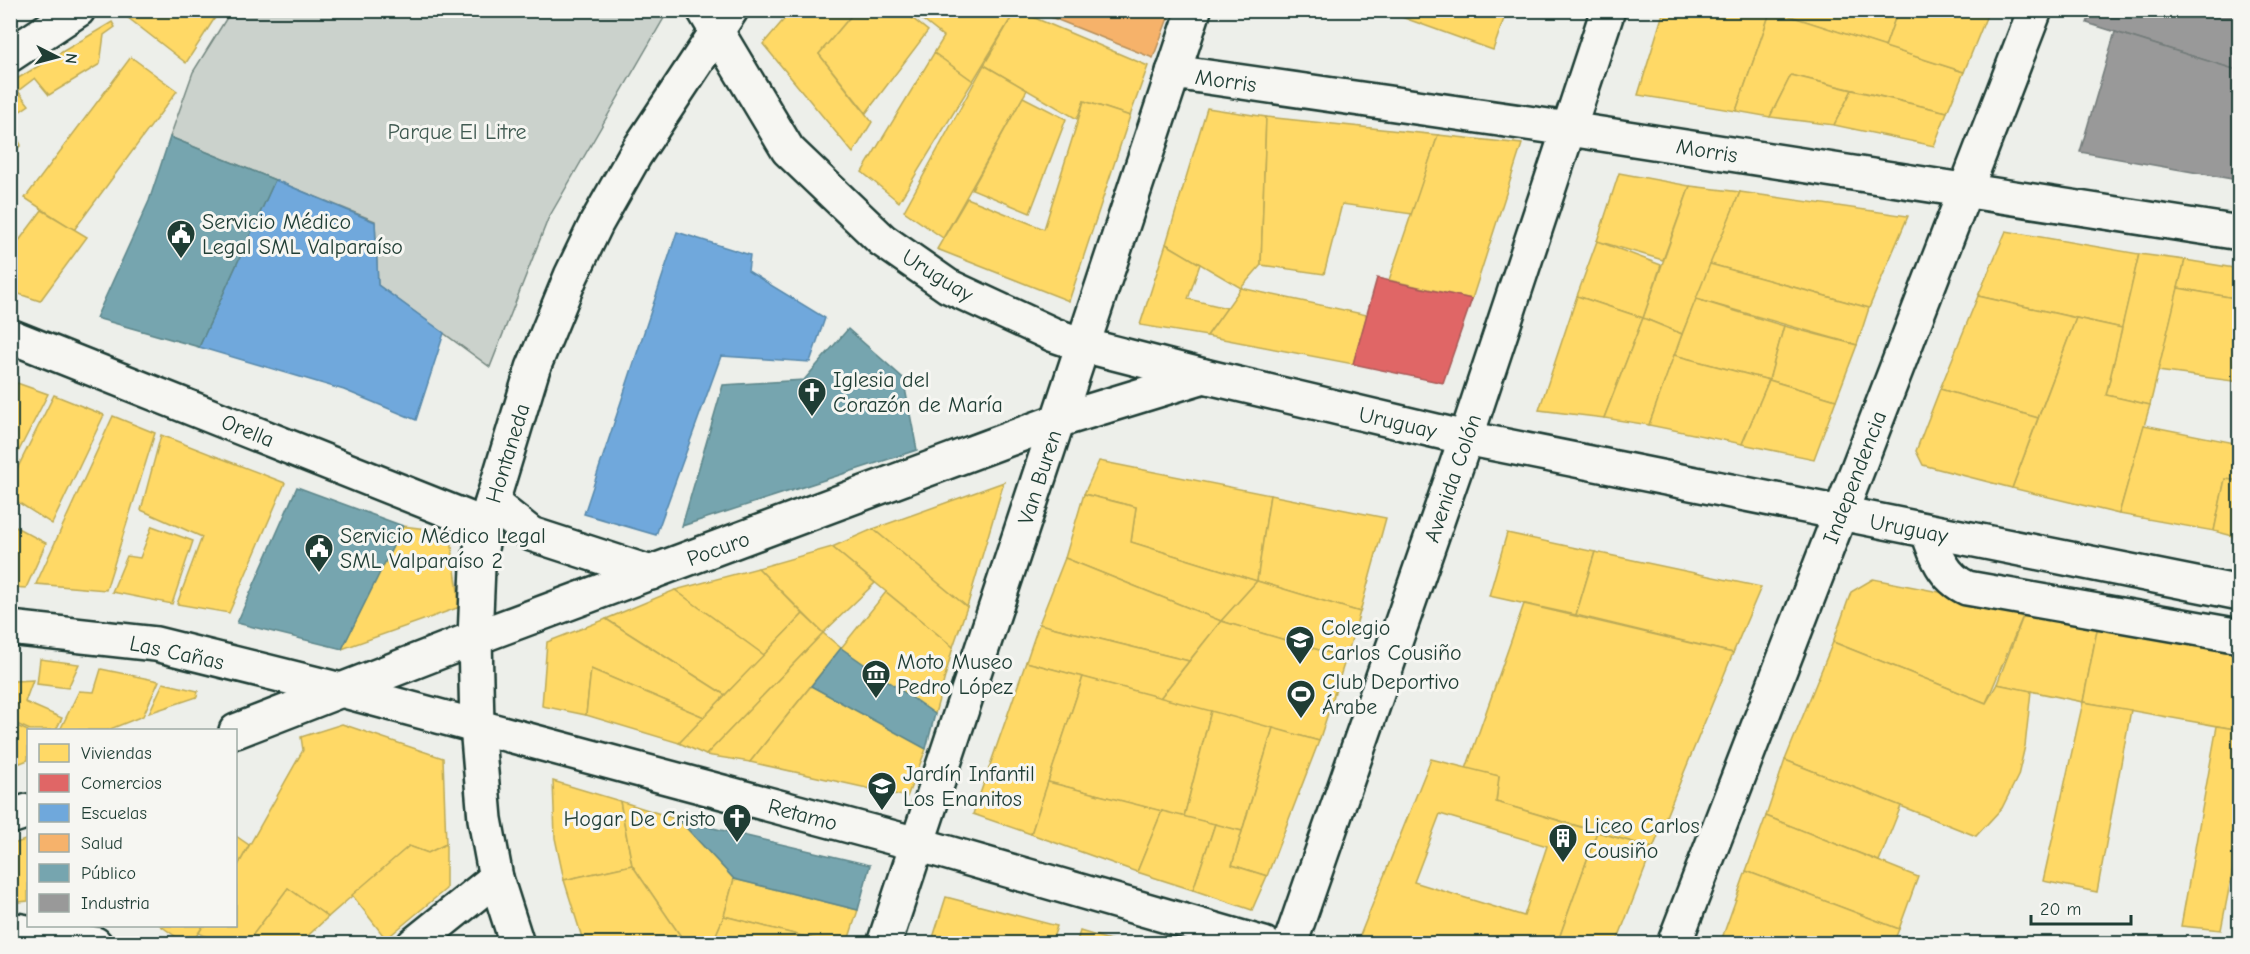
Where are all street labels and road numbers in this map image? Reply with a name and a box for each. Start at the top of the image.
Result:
street label: Morris [1194,64,1258,98]
street label: Morris [1674,133,1739,169]
street label: Uruguay [897,244,978,308]
street label: Hontaneda [480,400,535,506]
street label: Uruguay [1356,401,1439,445]
street label: Independencia [1818,407,1892,547]
street label: Orella [217,409,278,453]
street label: Avenida Colón [1419,411,1487,546]
street label: Van Buren [1012,427,1067,528]
street label: Uruguay [1867,509,1950,549]
street label: Pocuro [683,526,753,572]
street label: Las Cañas [127,630,226,676]
street label: Retamo [765,793,840,837]

